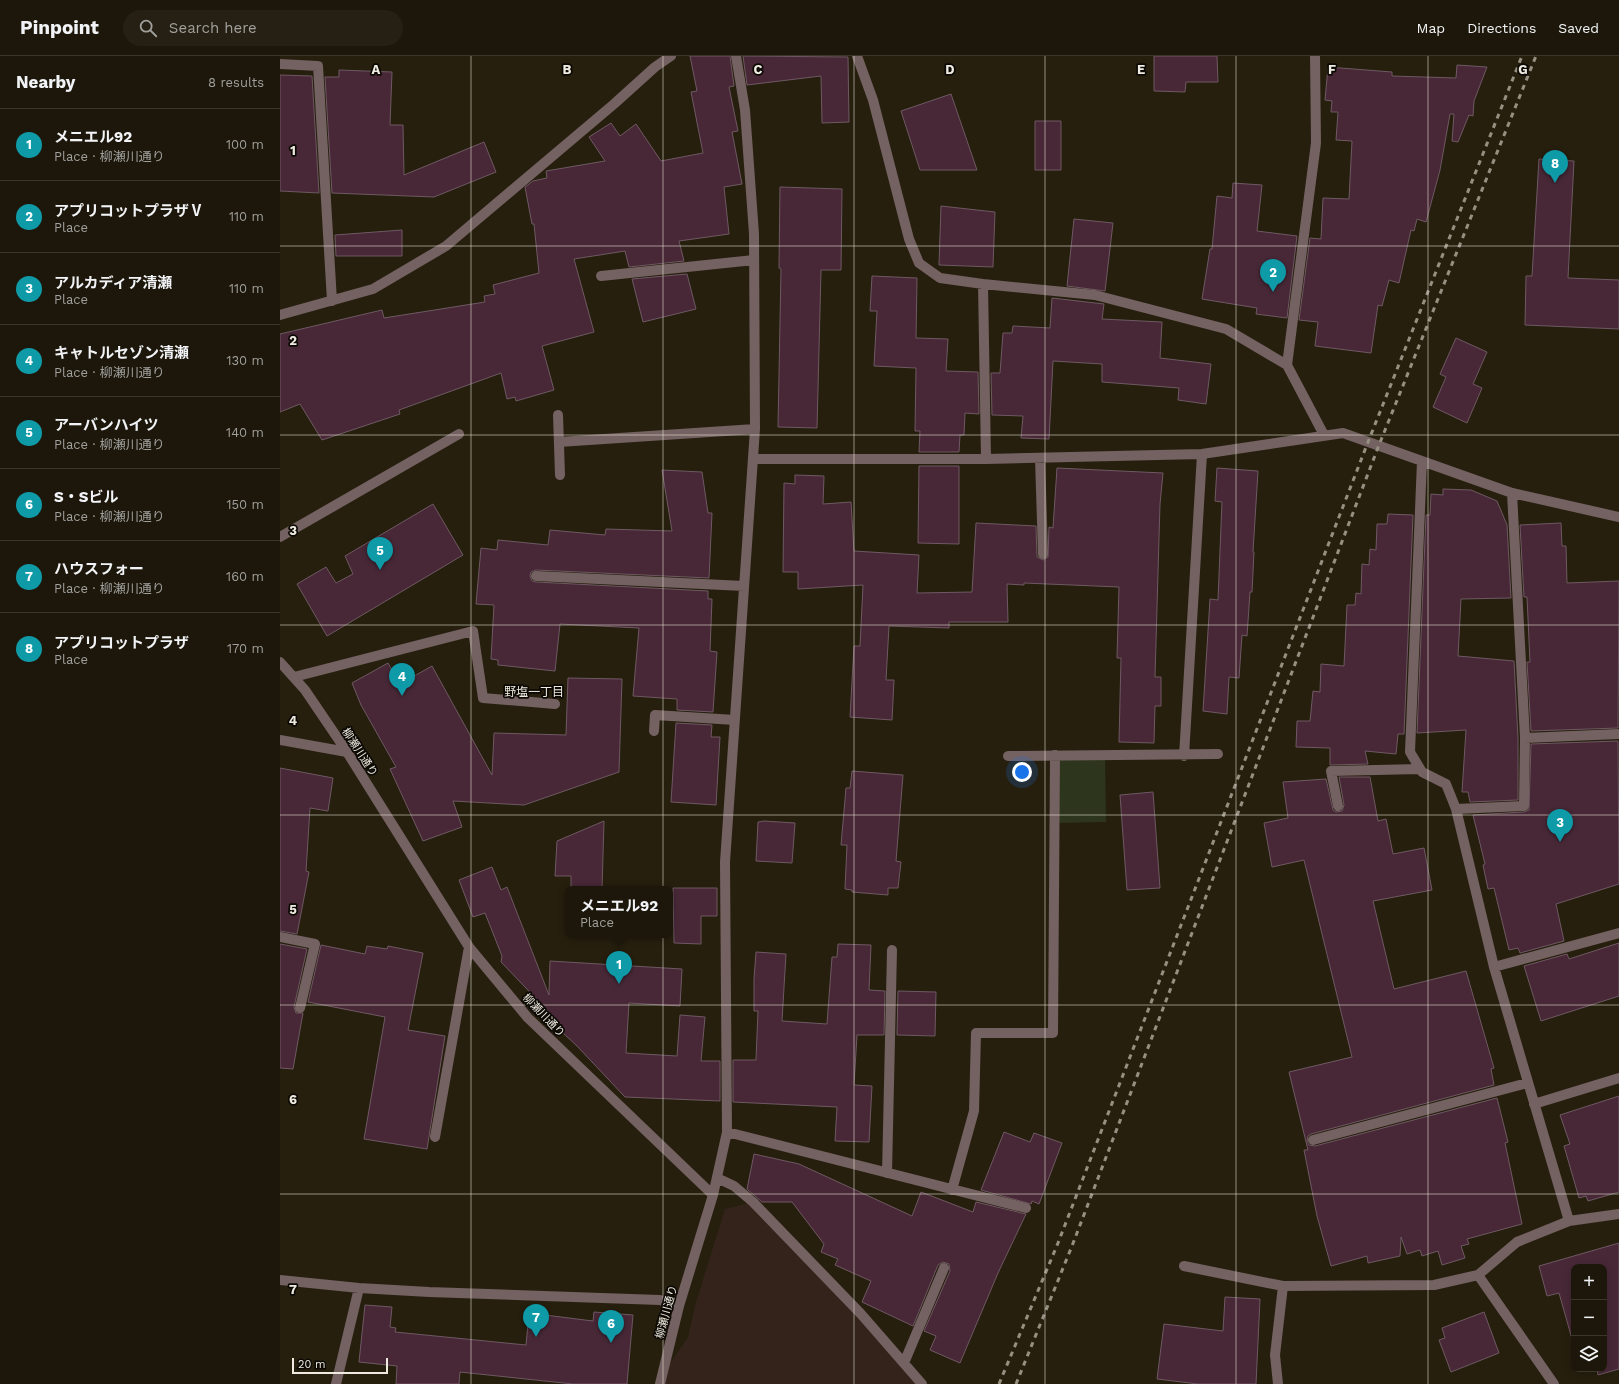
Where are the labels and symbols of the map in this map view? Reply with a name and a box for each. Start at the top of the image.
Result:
text: A [372,62,381,77]
text: B [563,62,572,77]
text: C [754,62,763,77]
text: D [945,62,955,77]
text: E [1137,62,1145,77]
text: F [1328,62,1336,77]
text: G [1518,62,1528,77]
text: 1 [290,143,296,158]
pin: 8 [1542,150,1568,183]
pin: 2 [1260,259,1286,292]
text: 2 [289,333,297,348]
text: 3 [289,523,297,538]
pin: 5 [367,537,393,570]
pin: 4 [389,663,415,696]
district label: 野塩一丁目 [504,685,564,699]
text: 4 [289,713,298,728]
street label: 柳瀬川通り [339,726,380,779]
your location [1012,762,1032,782]
pin: 3 [1547,809,1573,842]
text: 5 [289,902,297,917]
pin: 1 [606,951,632,984]
street label: 柳瀬川通り [520,991,567,1040]
text: 6 [289,1092,297,1107]
text: 7 [289,1282,297,1297]
street label: 柳瀬川通り [653,1284,680,1340]
pin: 7 [523,1304,549,1337]
pin: 6 [598,1310,624,1343]
scale bar [292,1356,388,1375]

